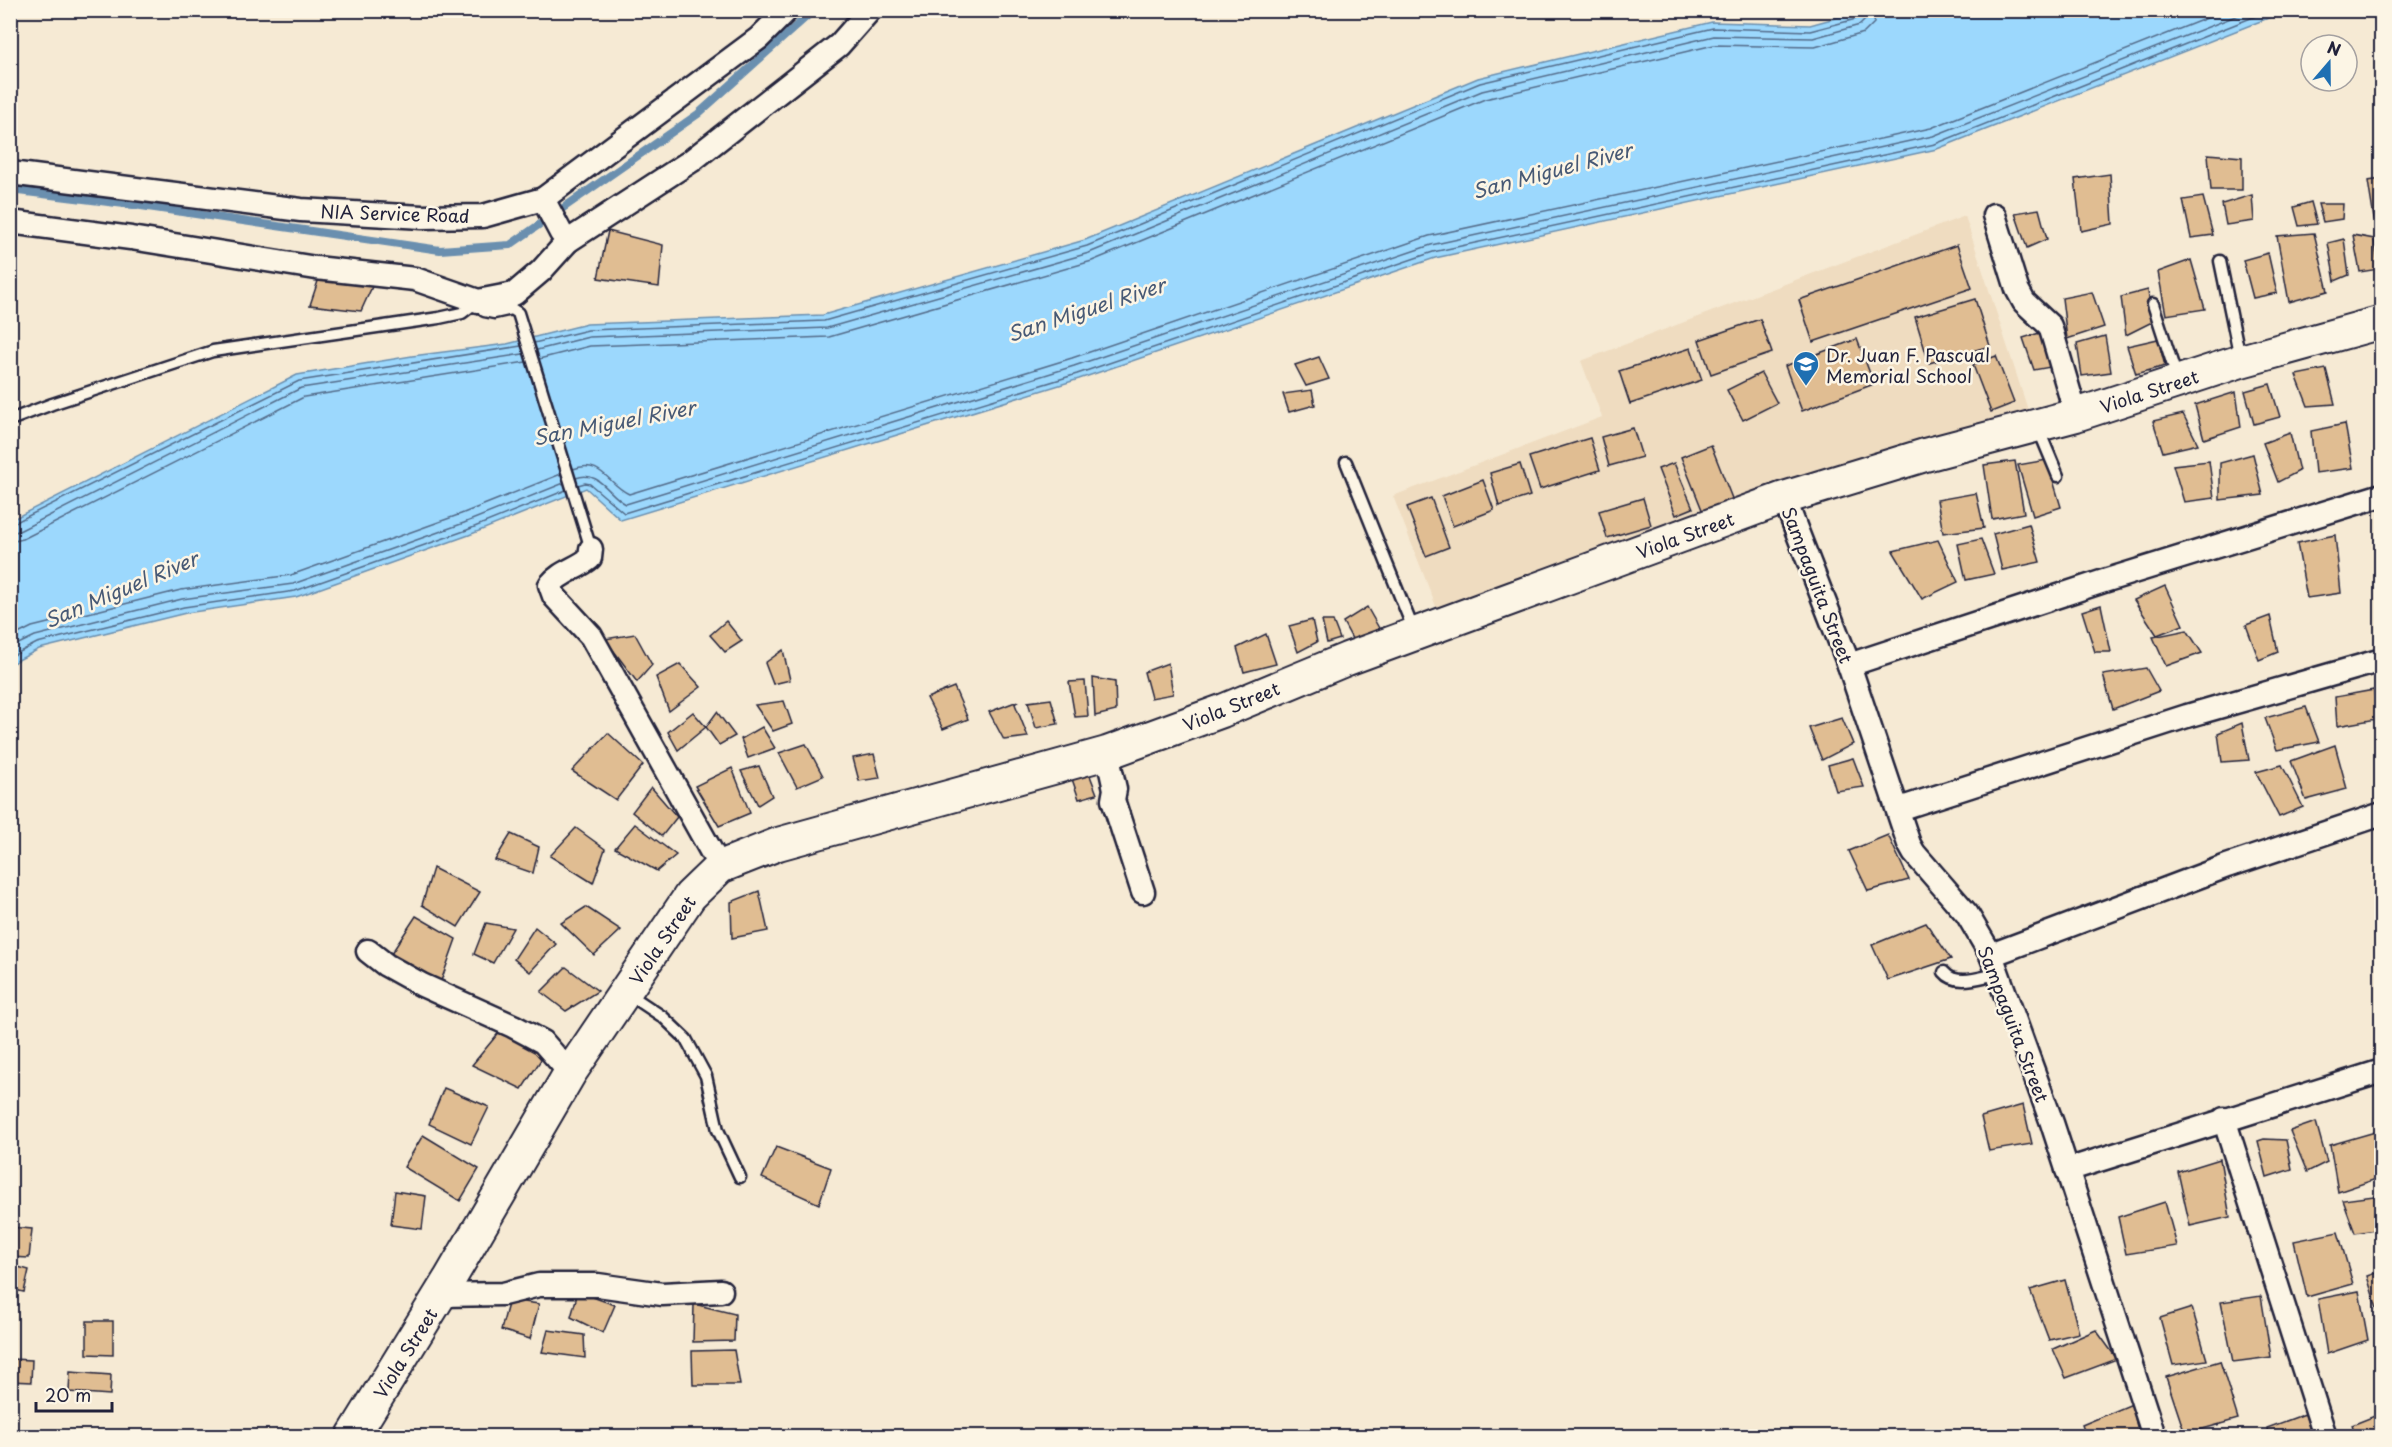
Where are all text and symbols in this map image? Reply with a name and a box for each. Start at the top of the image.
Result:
north arrow [2299,33,2359,93]
text: N [2324,35,2345,61]
water label: San Miguel River [1469,134,1638,206]
street label: NIA Service Road [320,197,470,229]
water label: San Miguel River [1003,268,1171,349]
place label: Dr. Juan F. Pascual Memorial School [1826,341,1990,389]
school or university icon: Dr. Juan F. Pascual Memorial School [1791,349,1821,387]
street label: Viola Street [2096,362,2202,420]
water label: San Miguel River [531,391,700,452]
street label: Sampaguita Street [1776,503,1860,667]
street label: Viola Street [1632,505,1738,565]
water label: San Miguel River [40,542,205,635]
street label: Viola Street [1178,674,1284,738]
street label: Viola Street [622,890,702,990]
street label: Sampaguita Street [1972,942,2056,1106]
street label: Viola Street [366,1302,444,1404]
scale bar [36,1375,112,1413]
text: 20 m [45,1381,91,1408]

